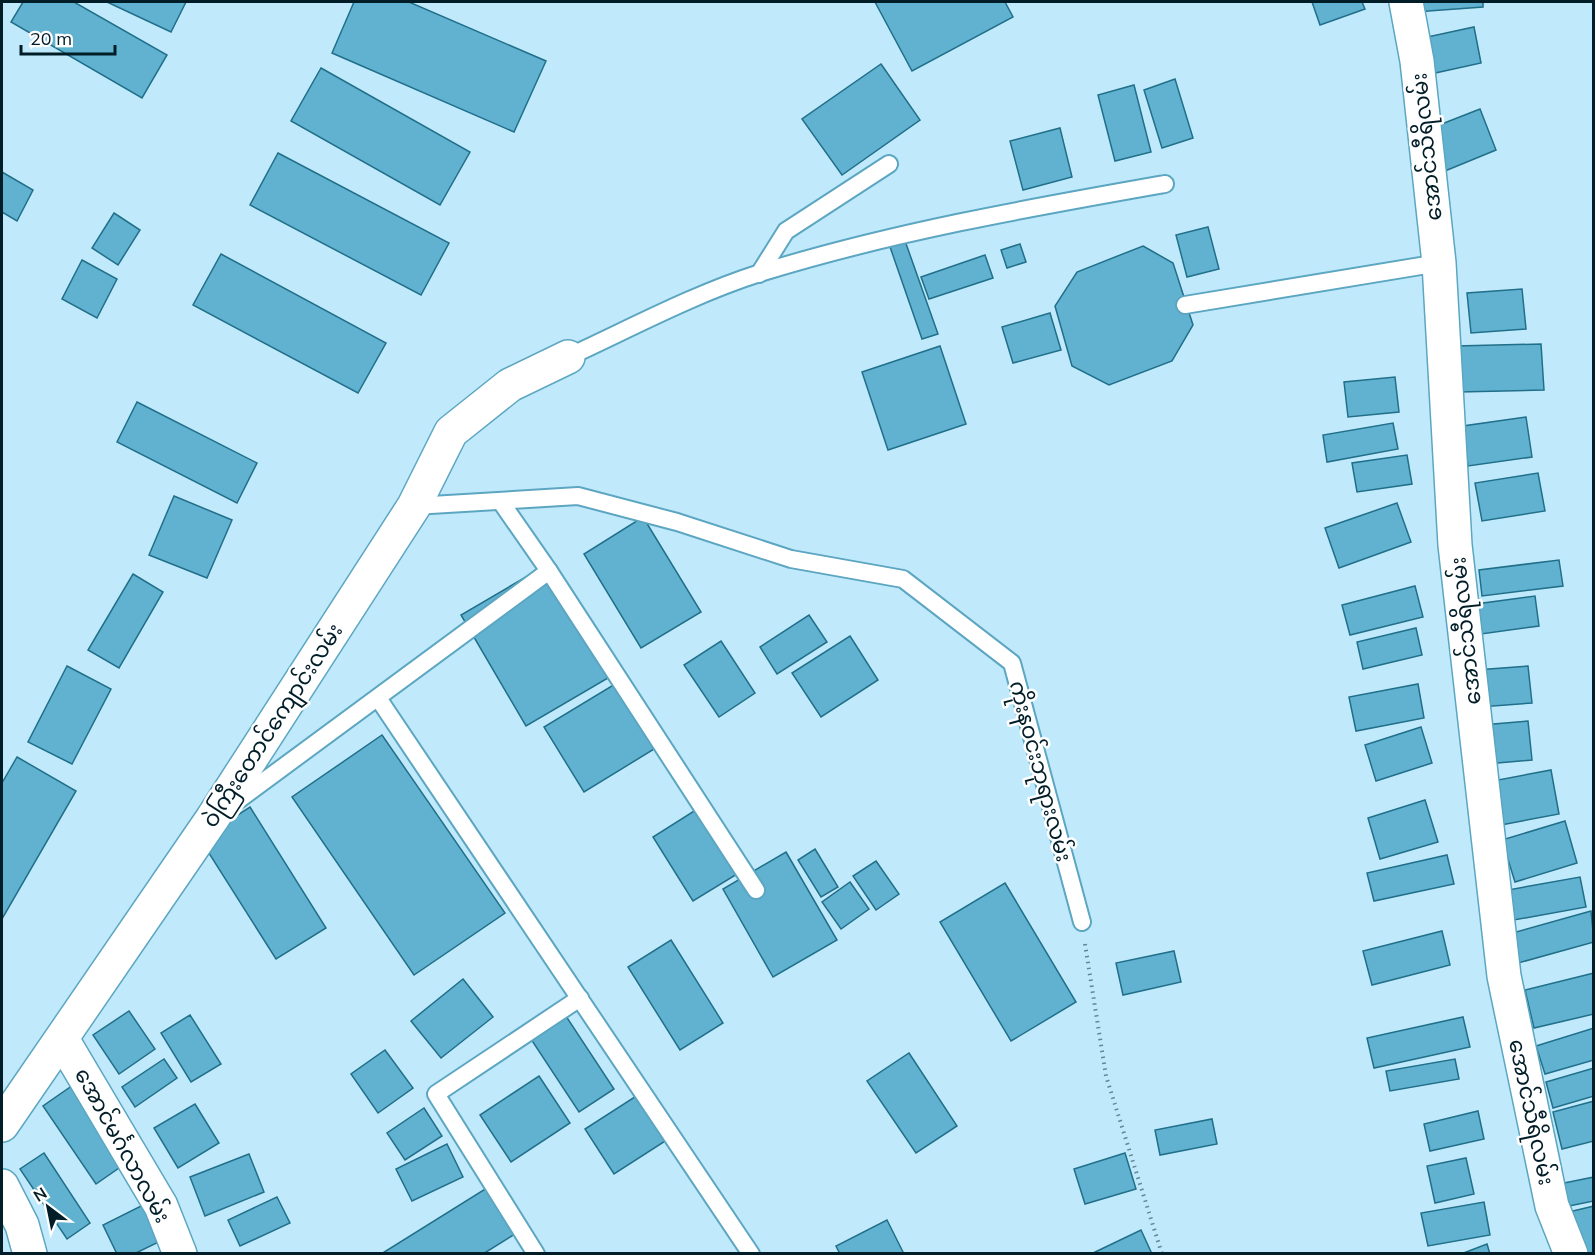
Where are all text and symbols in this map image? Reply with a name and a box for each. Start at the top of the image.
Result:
scale bar [21,18,116,56]
text: 20 m [30,27,72,50]
street label: အောင်သီရိလမ်း [1403,71,1452,222]
street label: အောင်သီရိလမ်း [1442,555,1491,706]
street label: ဝဲကြီးတောင်ကျောင်းလမ်း [195,617,353,835]
street label: ကိုးနဝင်းဘုရားလမ်း [999,677,1080,866]
street label: အောင်သီရိလမ်း [1499,1036,1562,1188]
street label: အောင်မင်္ဂလာလမ်း [69,1062,178,1227]
north arrow [18,1177,78,1237]
text: N [30,1183,50,1206]

